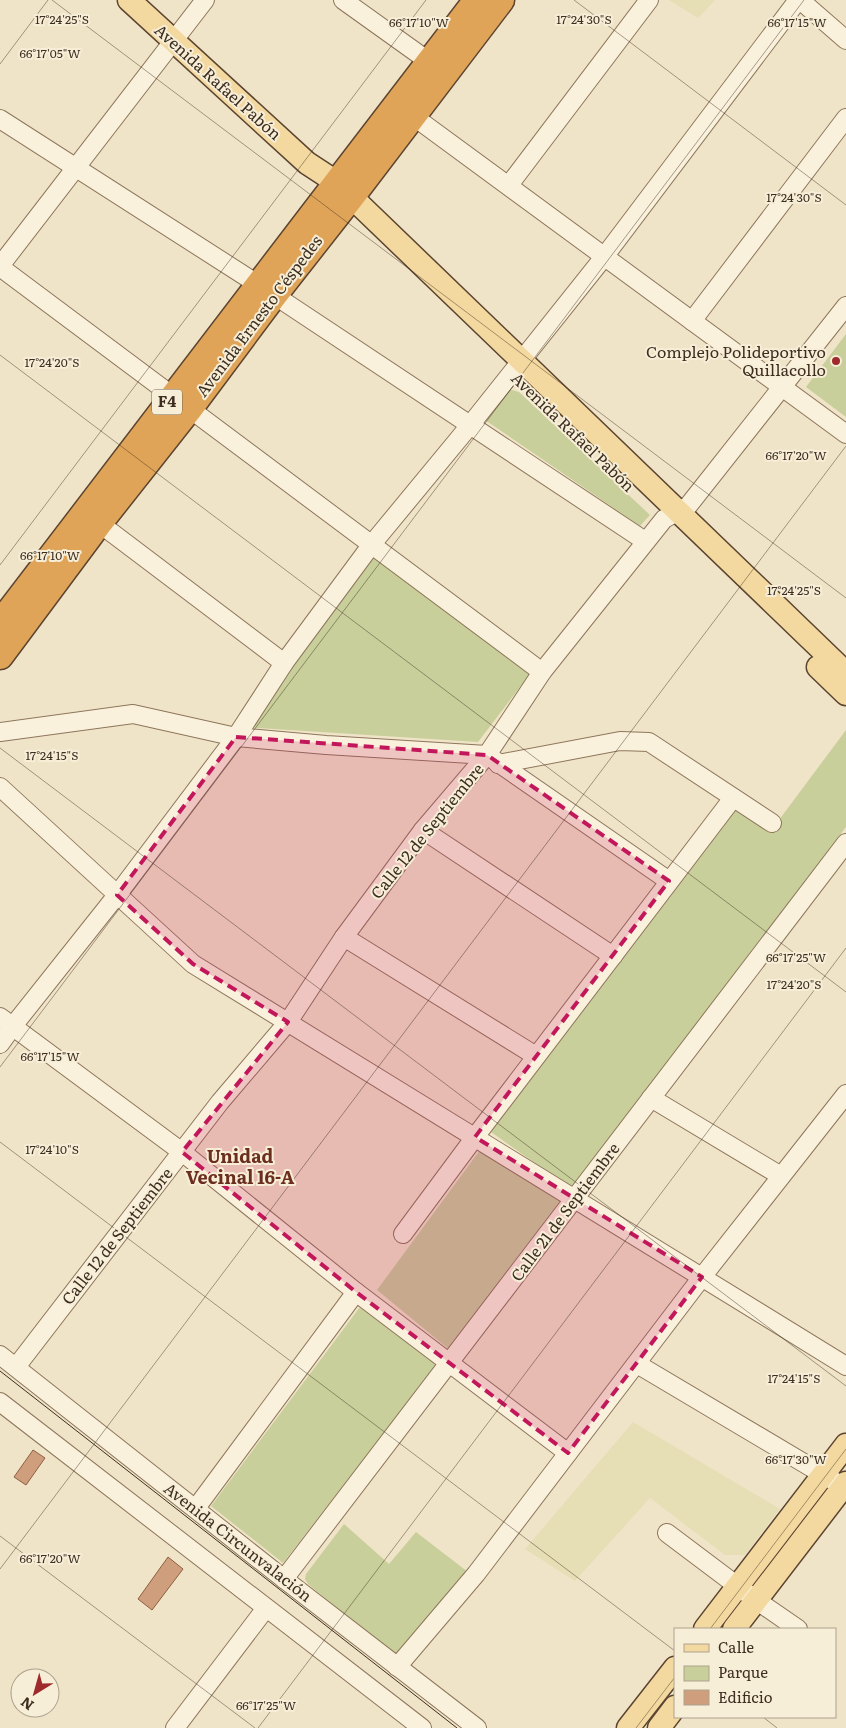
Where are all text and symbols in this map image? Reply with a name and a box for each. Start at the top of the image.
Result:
text: 17°24'25"S [35,10,89,28]
text: 17°24'30"S [556,10,612,28]
text: 66°17'10"W [389,13,449,31]
text: 66°17'15"W [768,13,826,31]
street label: Avenida Rafael Pabón [150,18,288,145]
text: 66°17'05"W [19,44,81,62]
text: 17°24'30"S [766,188,822,206]
street label: Avenida Ernesto Céspedes [189,230,327,401]
place label: Complejo Polideportivo Quillacollo [646,339,826,381]
text: 17°24'20"S [25,353,79,371]
marker: Complejo Polideportivo Quillacollo [830,355,842,367]
street label: Avenida Rafael Pabón [507,366,641,497]
road number: F4 [152,390,182,414]
text: 66°17'20"W [765,446,827,464]
text: 66°17'10"W [20,546,80,564]
text: 17°24'25"S [767,581,821,599]
text: 17°24'15"S [26,746,78,764]
street label: Calle 12 de Septiembre [364,757,488,903]
text: 66°17'25"W [766,948,826,966]
text: 17°24'20"S [767,975,821,993]
text: 66°17'15"W [21,1047,79,1065]
street label: Calle 21 de Septiembre [504,1137,624,1286]
text: 17°24'10"S [25,1140,79,1158]
district label: Unidad Vecinal 16-A [186,1142,295,1190]
street label: Calle 12 de Septiembre [55,1162,177,1309]
text: 17°24'15"S [768,1369,820,1387]
text: 66°17'30"W [765,1450,827,1468]
street label: Avenida Circunvalación [160,1476,318,1607]
text: 66°17'20"W [19,1549,81,1567]
legend [674,1628,836,1718]
text: Calle [718,1635,754,1658]
text: Parque [718,1660,768,1683]
north arrow [10,1668,60,1718]
text: Edificio [718,1685,773,1708]
text: N [16,1693,37,1716]
text: 66°17'25"W [236,1696,296,1714]

